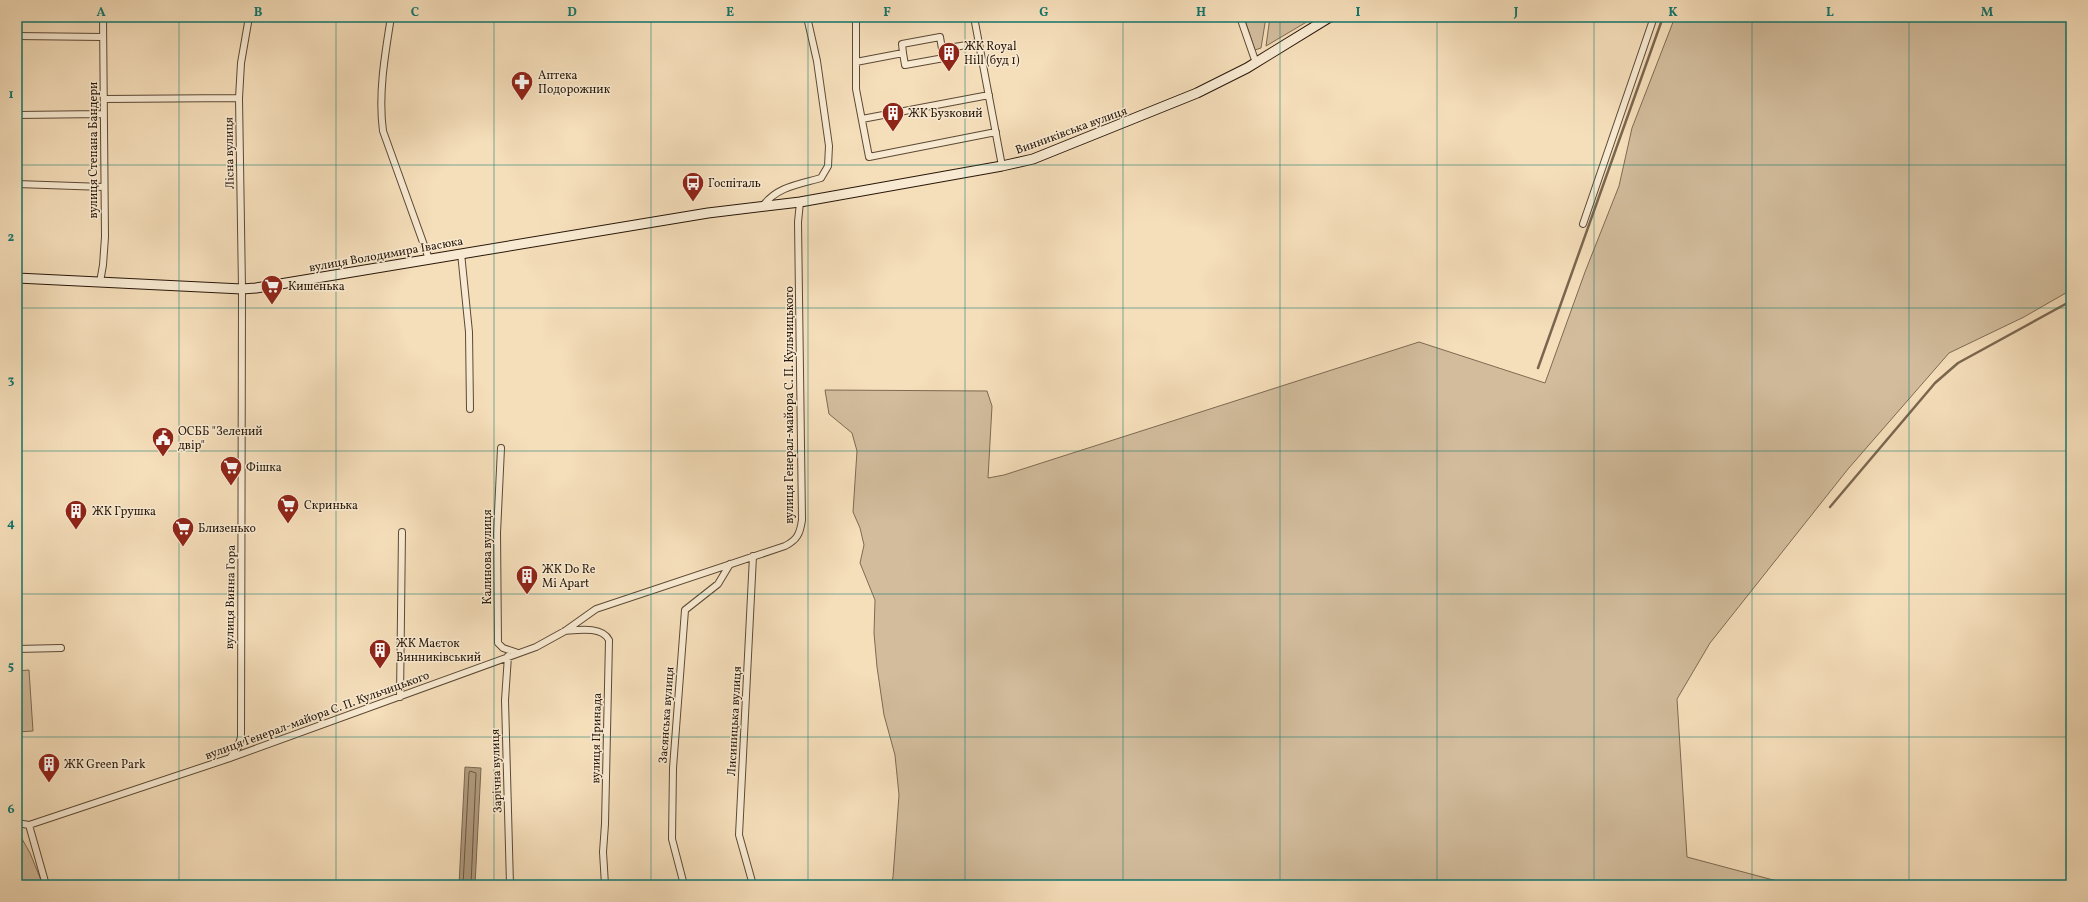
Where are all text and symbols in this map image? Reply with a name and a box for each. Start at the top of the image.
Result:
text: A [96,4,106,22]
text: B [254,4,263,22]
text: C [411,4,419,22]
text: D [567,4,577,22]
text: E [726,4,734,22]
text: F [883,4,891,22]
text: G [1039,4,1049,22]
text: H [1196,4,1206,22]
text: I [1356,4,1361,22]
text: J [1513,4,1519,22]
text: K [1668,4,1678,22]
text: L [1826,4,1834,22]
text: M [1981,4,1994,22]
place label: ЖК Royal Hill (буд 1) [964,39,1020,69]
building icon: ЖК Royal Hill (буд 1) [936,40,962,73]
place label: Аптека Подорожник [538,68,611,98]
pharmacy icon: Аптека Подорожник [509,69,535,102]
street label: вулиця Степана Бандери [86,82,102,218]
text: 1 [8,86,14,104]
building icon: ЖК Бузковий [880,100,906,133]
street label: Винниківська вулиця [1013,103,1130,159]
place label: ЖК Бузковий [908,106,983,122]
street label: Лісна вулиця [221,117,239,189]
bus stop icon: Госпіталь [680,170,706,203]
place label: Госпіталь [708,176,761,192]
text: 2 [8,229,15,247]
street label: вулиця Володимира Івасюка [308,234,465,276]
supermarket icon: Кишенька [259,273,285,306]
place label: Кишенька [288,279,345,295]
street label: вулиця Генерал-майора С. П. Кульчицького [782,286,798,524]
text: 3 [8,372,15,390]
place label: ОСББ "Зелений двір" [178,424,263,454]
public building icon: ОСББ "Зелений двір" [150,425,176,458]
supermarket icon: Фішка [218,454,244,487]
place label: Фішка [246,460,282,476]
supermarket icon: Скринька [275,492,301,525]
building icon: ЖК Грушка [63,498,89,531]
place label: Скринька [304,498,358,514]
place label: ЖК Грушка [92,504,156,520]
street label: Калинова вулиця [480,509,496,605]
text: 4 [7,515,15,533]
supermarket icon: Близенько [170,515,196,548]
place label: Близенько [198,521,256,537]
street label: вулиця Винна Гора [222,545,240,649]
place label: ЖК Do Re Mi Apart [542,562,596,592]
building icon: ЖК Do Re Mi Apart [514,563,540,596]
place label: ЖК Маєток Винниківський [396,636,481,666]
building icon: ЖК Маєток Винниківський [367,637,393,670]
text: 5 [8,658,14,676]
street label: Засянська вулиця [656,666,678,764]
street label: Лисиницька вулиця [724,666,746,776]
street label: вулиця Генерал-майора С. П. Кульчицького [203,668,432,764]
street label: вулиця Принада [588,692,606,784]
street label: Зарічна вулиця [488,728,506,813]
building icon: ЖК Green Park [36,751,62,784]
place label: ЖК Green Park [64,757,146,773]
text: 6 [7,801,15,819]

